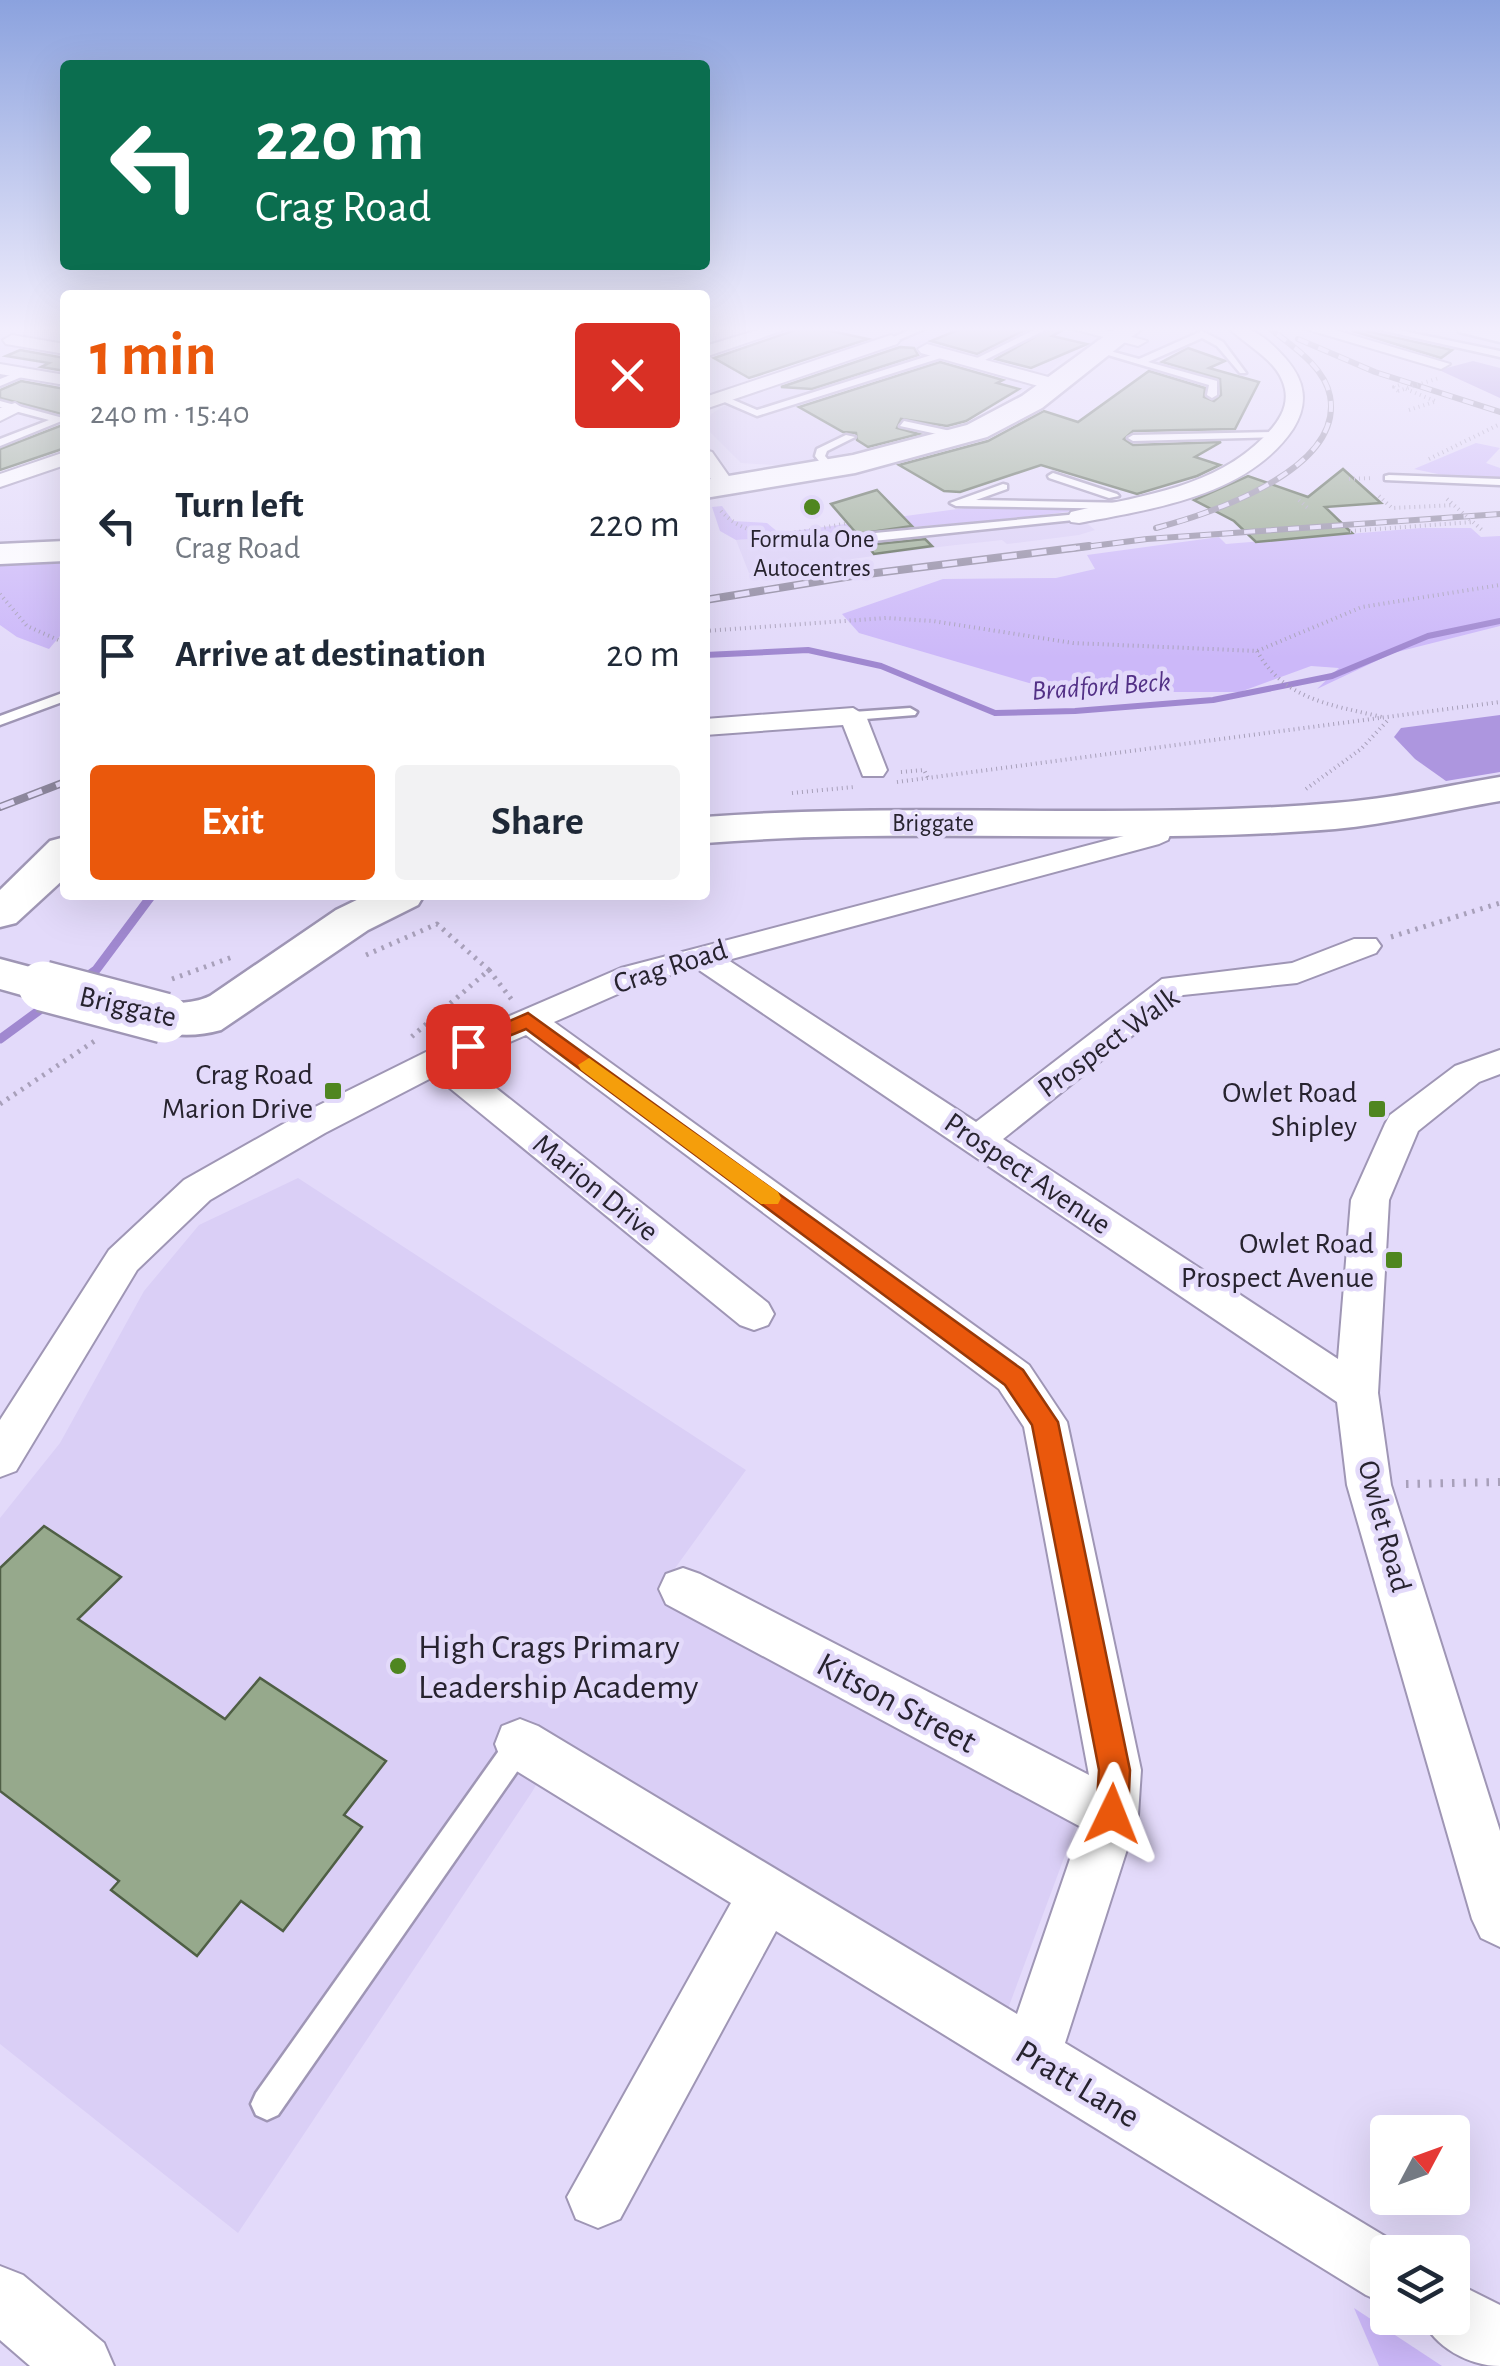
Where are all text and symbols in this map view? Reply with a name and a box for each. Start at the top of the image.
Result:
icon: left [90,100,220,230]
text: 220 m [255,103,424,173]
text: Crag Road [255,185,431,230]
button: close [575,323,680,428]
text: 1 min [90,326,216,386]
text: 240 m · 15:40 [90,397,250,429]
text: Turn left [175,487,303,525]
marker: Formula One Autocentres [801,496,823,518]
icon: left [90,498,145,553]
text: 220 m [589,506,680,544]
place label: Formula One Autocentres [750,527,874,581]
text: Crag Road [175,532,300,564]
icon: arrive [90,628,145,683]
text: Arrive at destination [175,636,486,674]
text: 20 m [606,636,680,674]
water label: Bradford Beck [1031,668,1172,706]
button: Exit [90,765,375,880]
button: Share [395,765,680,880]
street label: Briggate [892,811,974,836]
street label: Crag Road [610,935,731,999]
street label: Briggate [76,981,179,1033]
street label: Prospect Walk [1033,982,1185,1104]
pin [426,1004,511,1089]
icon: arrive [441,1019,496,1074]
place label: Crag Road Marion Drive [162,1060,313,1124]
place label: Owlet Road Shipley [1222,1078,1357,1142]
marker: Crag Road Marion Drive [322,1080,344,1102]
marker: Owlet Road Shipley [1366,1098,1388,1120]
street label: Prospect Avenue [939,1107,1116,1240]
street label: Marion Drive [527,1129,664,1247]
place label: Owlet Road Prospect Avenue [1181,1229,1374,1293]
marker: Owlet Road Prospect Avenue [1383,1249,1405,1271]
street label: Owlet Road [1352,1457,1416,1595]
place label: High Crags Primary Leadership Academy [418,1630,699,1705]
street label: Kitson Street [811,1647,982,1760]
marker: High Crags Primary Leadership Academy [387,1655,409,1677]
position arrow [1060,1762,1164,1866]
street label: Pratt Lane [1009,2034,1145,2135]
north arrow [1370,2115,1470,2215]
map controls [1370,2115,1470,2335]
button: layers [1370,2235,1470,2335]

